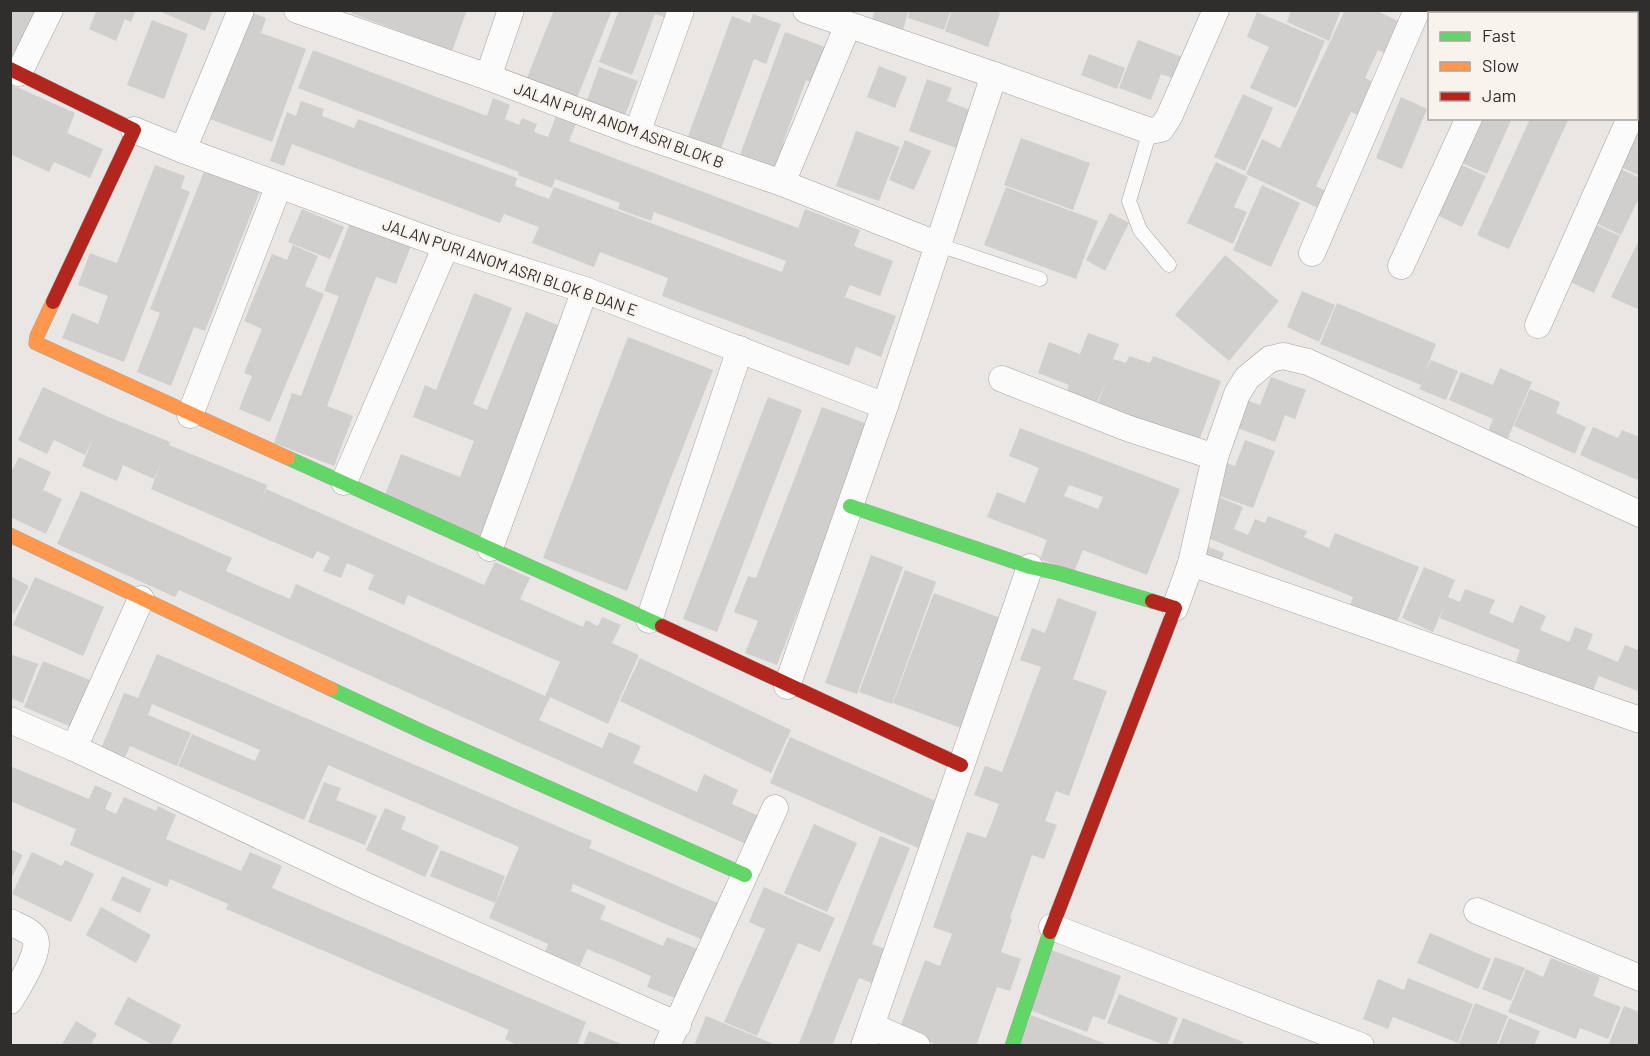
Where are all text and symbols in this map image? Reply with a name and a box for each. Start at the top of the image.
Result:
legend [1428,12,1638,120]
text: Fast [1482,24,1516,46]
text: Slow [1482,54,1519,76]
street label: JALAN PURI ANOM ASRI BLOK B [512,78,727,171]
text: Jam [1482,84,1516,106]
street label: JALAN PURI ANOM ASRI BLOK B DAN E [380,214,640,319]

